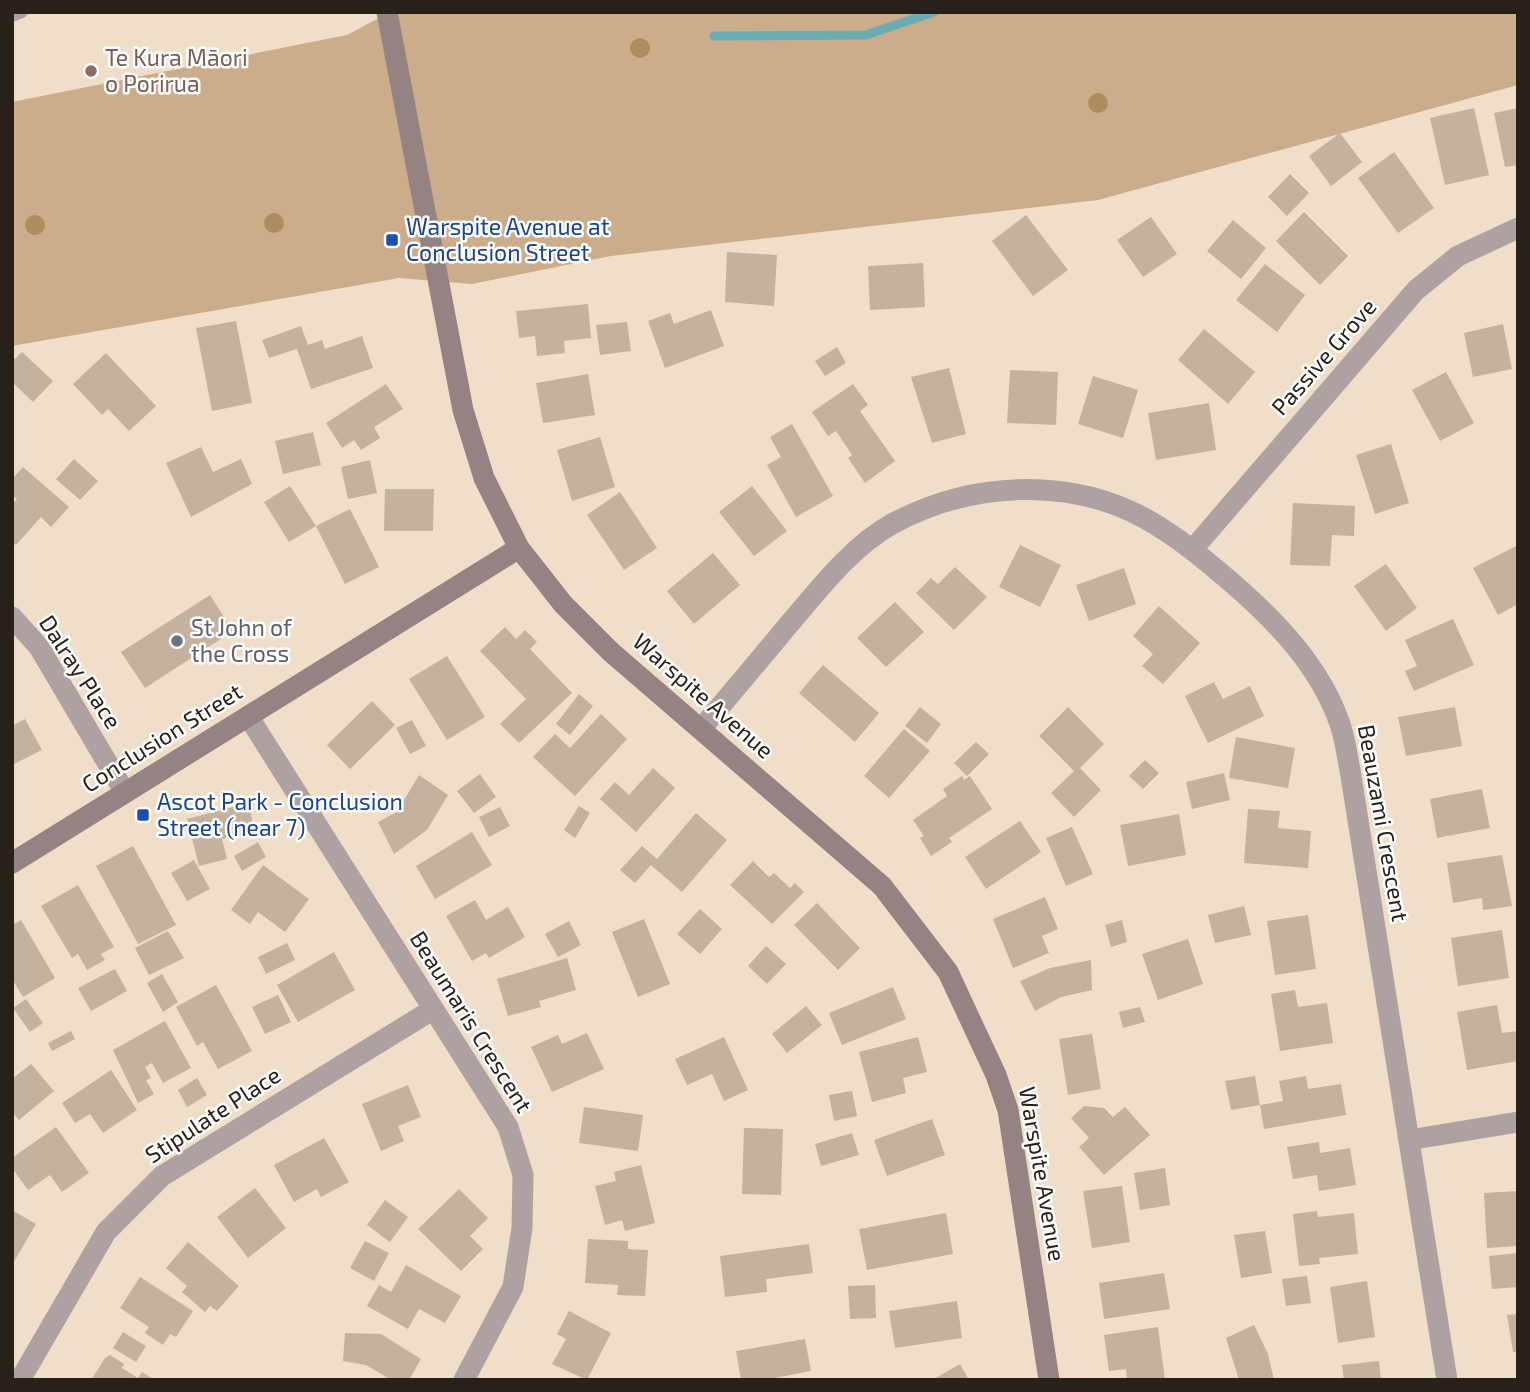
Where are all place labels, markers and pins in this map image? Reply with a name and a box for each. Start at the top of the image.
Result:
place label: Te Kura Māori o Porirua [105,43,248,97]
marker: Te Kura Māori o Porirua [83,63,99,79]
place label: Warspite Avenue at Conclusion Street [406,212,610,266]
marker: Warspite Avenue at Conclusion Street [384,232,400,248]
place label: St John of the Cross [191,613,293,667]
marker: St John of the Cross [169,633,185,649]
place label: Ascot Park - Conclusion Street (near 7) [157,787,403,841]
marker: Ascot Park - Conclusion Street (near 7) [135,807,151,823]

